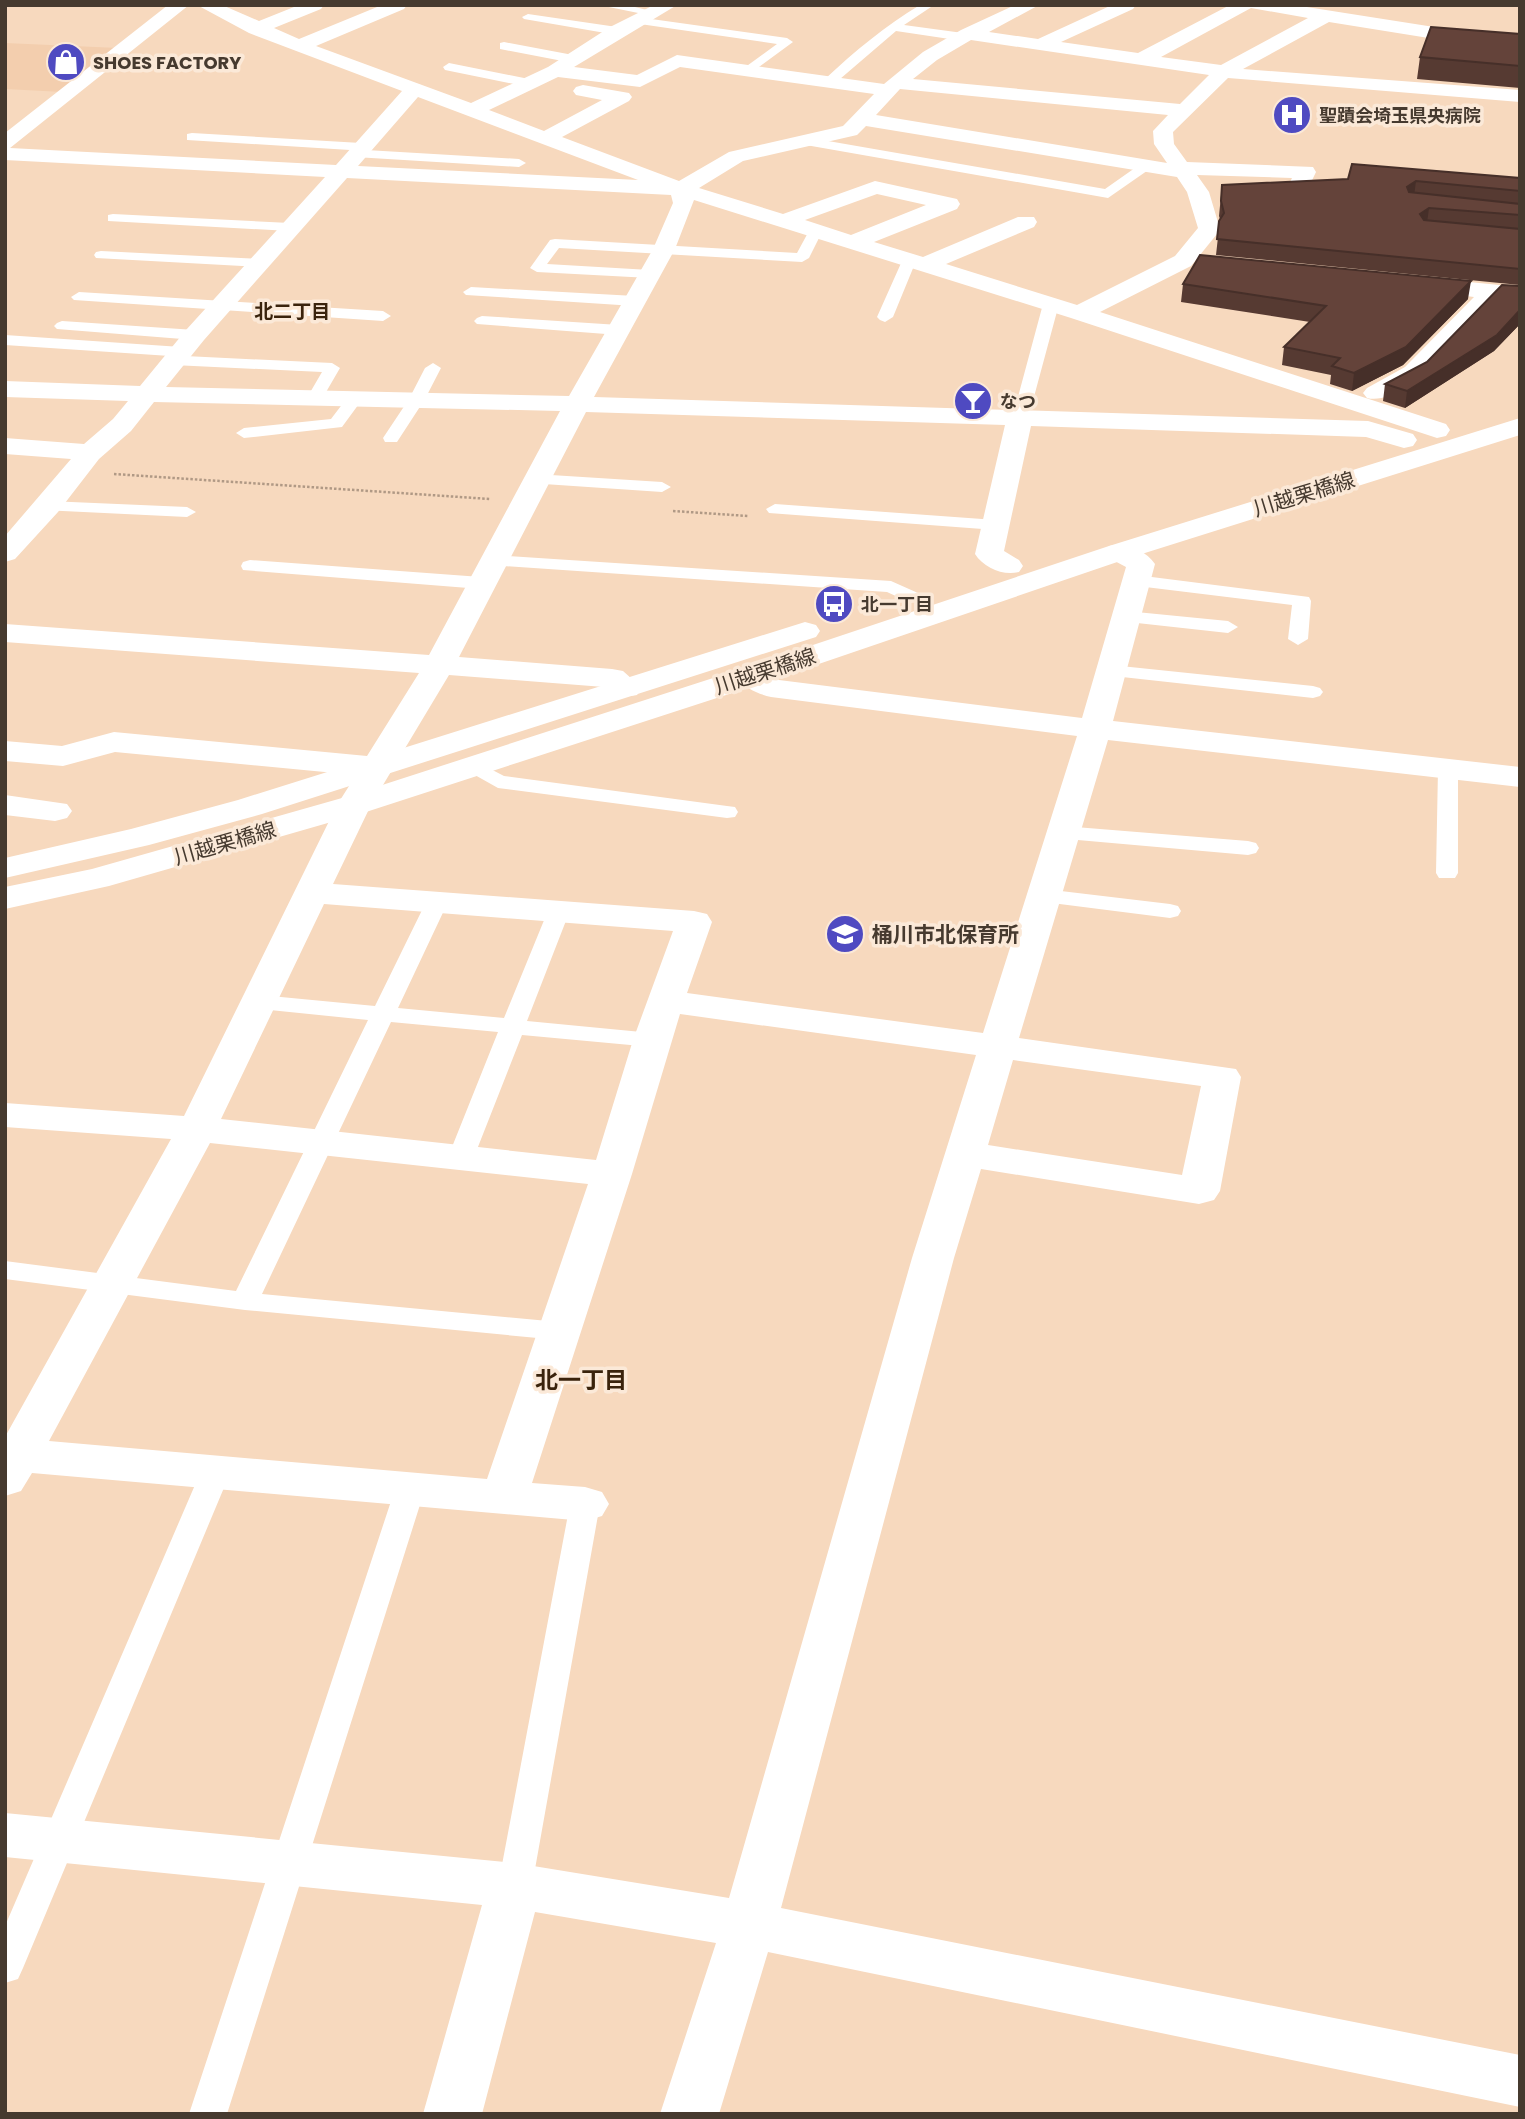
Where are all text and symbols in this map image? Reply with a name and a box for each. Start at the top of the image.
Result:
shop icon: SHOES FACTORY [45,41,87,83]
place label: SHOES FACTORY [93,50,241,75]
hospital icon: 聖蹟会埼玉県央病院 [1271,94,1313,136]
place label: 聖蹟会埼玉県央病院 [1319,103,1481,128]
district label: 北二丁目 [254,298,330,325]
bar icon: なつ [952,380,994,422]
place label: なつ [1000,389,1036,414]
street label: 川越栗橋線 [1250,465,1358,523]
bus stop icon: 北一丁目 [813,583,855,625]
place label: 北一丁目 [861,592,933,617]
street label: 川越栗橋線 [711,641,819,701]
street label: 川越栗橋線 [171,815,279,871]
school or university icon: 桶川市北保育所 [824,913,866,955]
place label: 桶川市北保育所 [872,920,1019,949]
district label: 北一丁目 [535,1364,627,1396]

